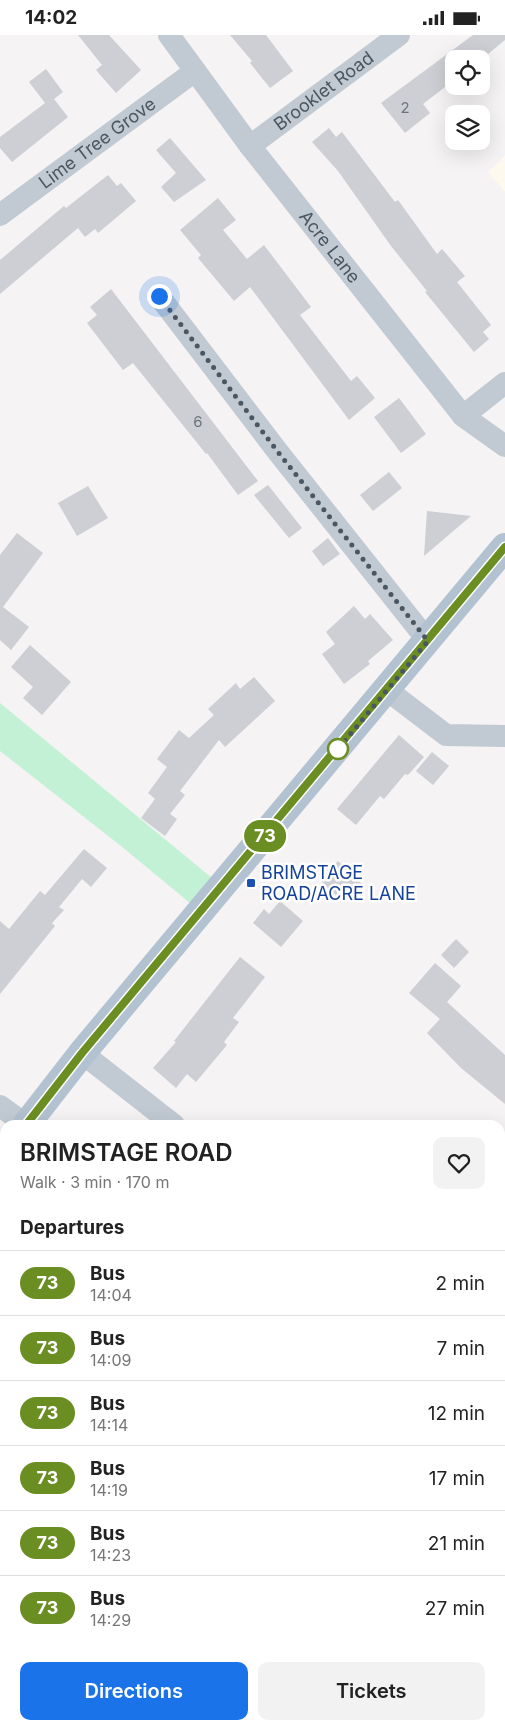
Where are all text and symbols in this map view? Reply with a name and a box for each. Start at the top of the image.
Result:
text: 14:02 [25,6,77,29]
street label: Brooklet Road [269,47,377,135]
map controls [445,50,490,150]
button: locate [445,50,490,95]
street label: Lime Tree Grove [35,93,159,193]
house number: 2 [400,98,410,117]
button: layers [445,105,490,150]
street label: Acre Lane [295,206,365,287]
your location [147,284,172,309]
house number: 6 [193,412,203,431]
unlabelled marker [327,738,349,760]
line badge: 73 [242,820,288,852]
text: 73 [254,825,276,846]
place label: BRIMSTAGE ROAD/ACRE LANE [261,862,416,904]
marker: BRIMSTAGE ROAD/ACRE LANE [245,877,257,889]
button: heart [433,1137,485,1189]
text: BRIMSTAGE ROAD [20,1138,233,1167]
text: Walk · 3 min · 170 m [20,1172,169,1192]
text: Departures [20,1216,124,1239]
text: Bus [90,1262,125,1285]
text: 73 [37,1272,58,1293]
text: 2 min [436,1272,485,1295]
text: 14:04 [90,1285,132,1305]
text: Bus [90,1327,125,1350]
text: 73 [37,1337,58,1358]
text: 7 min [436,1337,485,1360]
text: 14:09 [90,1350,131,1370]
text: Bus [90,1392,125,1415]
text: 73 [37,1402,58,1423]
text: 12 min [428,1402,485,1425]
text: 14:14 [90,1415,128,1435]
text: Bus [90,1457,125,1480]
text: 73 [37,1467,58,1488]
text: 17 min [429,1467,485,1490]
text: 14:19 [90,1480,128,1500]
text: Bus [90,1522,125,1545]
text: 73 [37,1532,58,1553]
text: 21 min [428,1532,485,1555]
text: 14:23 [90,1545,131,1565]
text: Bus [90,1587,125,1610]
text: 73 [37,1597,58,1618]
text: 27 min [425,1597,485,1620]
text: 14:29 [90,1610,131,1630]
button: Directions [20,1662,248,1720]
button: Tickets [258,1662,485,1720]

